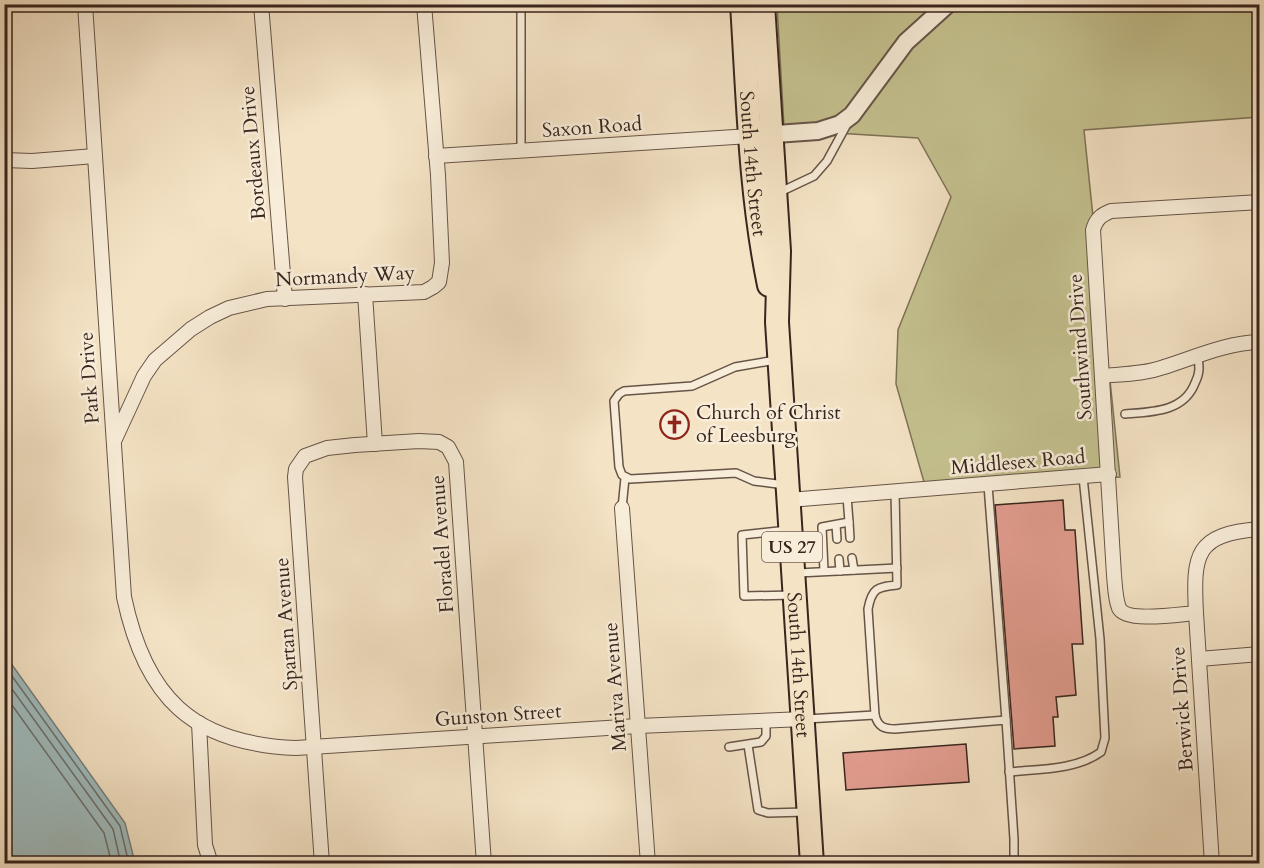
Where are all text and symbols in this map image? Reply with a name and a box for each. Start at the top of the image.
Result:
street label: Bordeaux Drive [234,85,272,221]
street label: South 14th Street [734,90,774,239]
street label: Saxon Road [541,110,643,144]
street label: Normandy Way [274,259,416,293]
street label: Southwind Drive [1061,273,1099,421]
street label: Park Drive [72,331,106,425]
place label: Church of Christ of Leesburg [696,399,841,449]
church icon: Church of Christ of Leesburg [659,408,691,440]
street label: Middlesex Road [950,443,1087,481]
street label: Floradel Avenue [424,474,460,614]
road number: US 27 [762,532,822,562]
street label: Spartan Avenue [268,557,304,691]
street label: South 14th Street [781,591,817,739]
street label: Mariva Avenue [597,622,633,752]
street label: Berwick Drive [1164,646,1200,772]
street label: Gunston Street [434,697,563,733]

